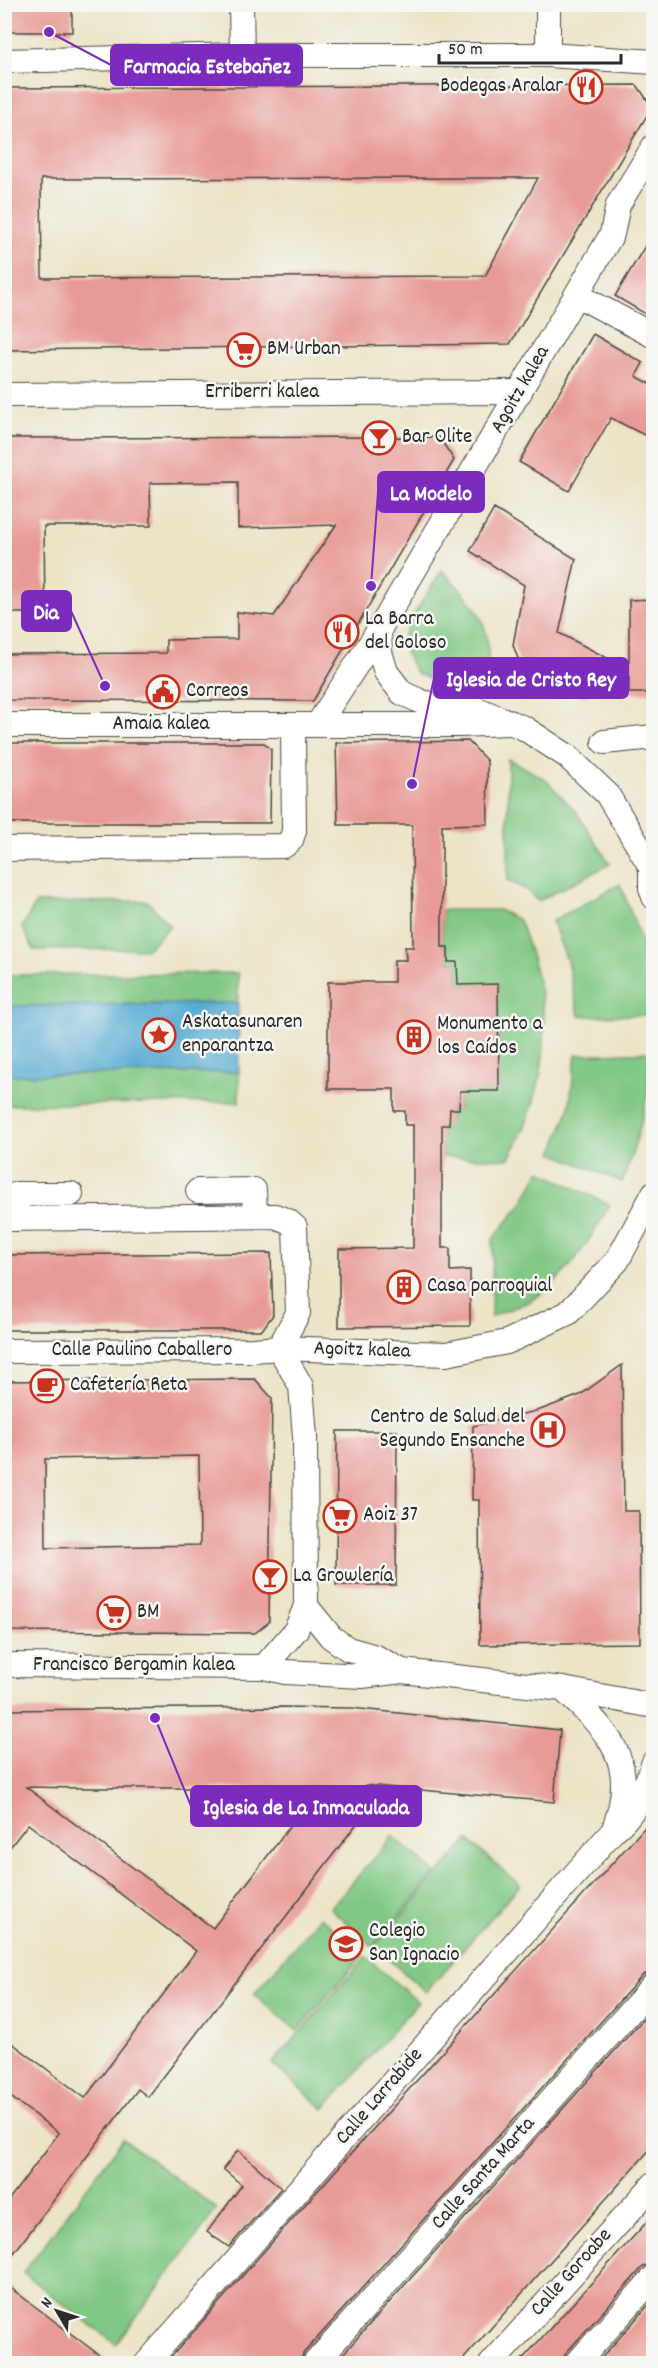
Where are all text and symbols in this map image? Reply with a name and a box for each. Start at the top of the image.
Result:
scale bar [439,27,620,65]
text: 50 m [448,38,483,63]
callout: Farmacia Estebañez [111,45,302,85]
text: Farmacia Estebañez [123,53,291,84]
restaurant icon: Bodegas Aralar [568,69,604,105]
place label: Bodegas Aralar [440,72,563,102]
supermarket icon: BM Urban [226,332,262,368]
place label: BM Urban [267,335,341,365]
street label: Agoitz kalea [484,340,559,439]
street label: Erriberri kalea [205,378,320,408]
bar icon: Bar Olite [361,420,397,456]
place label: Bar Olite [402,423,472,453]
callout: La Modelo [378,472,484,512]
text: La Modelo [390,480,472,511]
callout: Dia [22,591,71,631]
text: Dia [33,599,60,630]
place label: La Barra del Goloso [365,605,446,659]
restaurant icon: La Barra del Goloso [324,614,360,650]
callout: Iglesia de Cristo Rey [434,658,628,698]
text: Iglesia de Cristo Rey [446,666,617,697]
public building icon: Correos [145,674,181,710]
place label: Correos [186,677,249,707]
street label: Amaia kalea [113,710,211,740]
place label: Askatasunaren enparantza [182,1008,303,1062]
place label: Monumento a los Caídos [437,1010,544,1064]
place icon: Askatasunaren enparantza [141,1017,177,1053]
building icon: Monumento a los Caídos [396,1019,432,1055]
building icon: Casa parroquial [386,1269,422,1305]
place label: Casa parroquial [427,1272,552,1302]
street label: Agoitz kalea [313,1334,412,1368]
street label: Calle Paulino Caballero [52,1336,232,1366]
cafe icon: Cafetería Reta [29,1368,65,1404]
place label: Cafetería Reta [70,1371,188,1401]
place label: Centro de Salud del Segundo Ensanche [370,1403,525,1457]
hospital icon: Centro de Salud del Segundo Ensanche [530,1412,566,1448]
supermarket icon: Aoiz 37 [322,1498,358,1534]
place label: Aoiz 37 [363,1501,418,1531]
bar icon: La Growlería [252,1559,288,1595]
place label: La Growlería [293,1562,394,1592]
supermarket icon: BM [96,1595,132,1631]
place label: BM [137,1598,159,1628]
street label: Francisco Bergamin kalea [33,1651,236,1681]
callout: Iglesia de La Inmaculada [191,1786,421,1826]
text: Iglesia de La Inmaculada [203,1794,410,1825]
place label: Colegio San Ignacio [369,1917,460,1971]
school or university icon: Colegio San Ignacio [328,1926,364,1962]
street label: Calle Larrabide [329,2042,431,2152]
street label: Calle Santa Marta [425,2110,544,2237]
street label: Calle Goroabe [524,2222,620,2324]
north arrow [27,2281,87,2341]
text: N [36,2293,59,2313]

